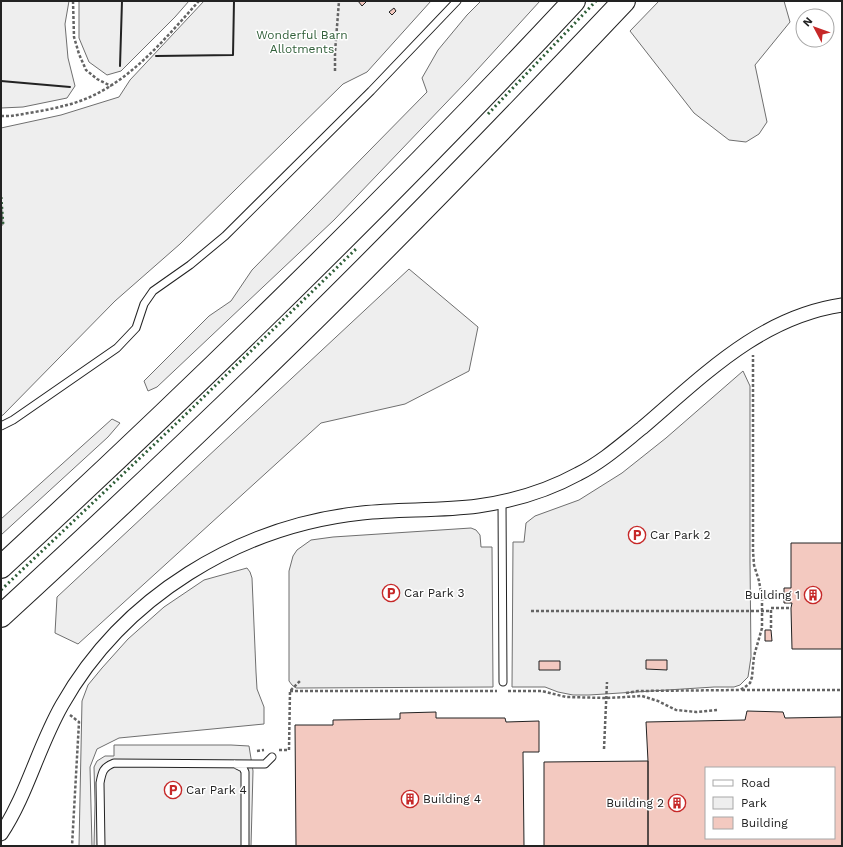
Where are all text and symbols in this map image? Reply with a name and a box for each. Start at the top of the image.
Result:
north arrow [795,8,835,48]
text: N [800,14,815,29]
park label: Wonderful Barn Allotments [256,28,348,56]
parking icon: Car Park 2 [627,525,647,545]
place label: Car Park 2 [650,528,710,542]
parking icon: Car Park 3 [381,583,401,603]
building icon: Building 1 [803,585,823,605]
place label: Car Park 3 [404,586,464,600]
place label: Building 1 [745,588,800,602]
legend [705,767,835,839]
text: Road [741,776,770,790]
parking icon: Car Park 4 [163,780,183,800]
place label: Car Park 4 [186,783,247,797]
building icon: Building 4 [400,789,420,809]
place label: Building 4 [423,792,481,806]
building icon: Building 2 [667,793,687,813]
place label: Building 2 [606,796,664,810]
text: Park [741,796,767,810]
text: Building [741,816,788,830]

